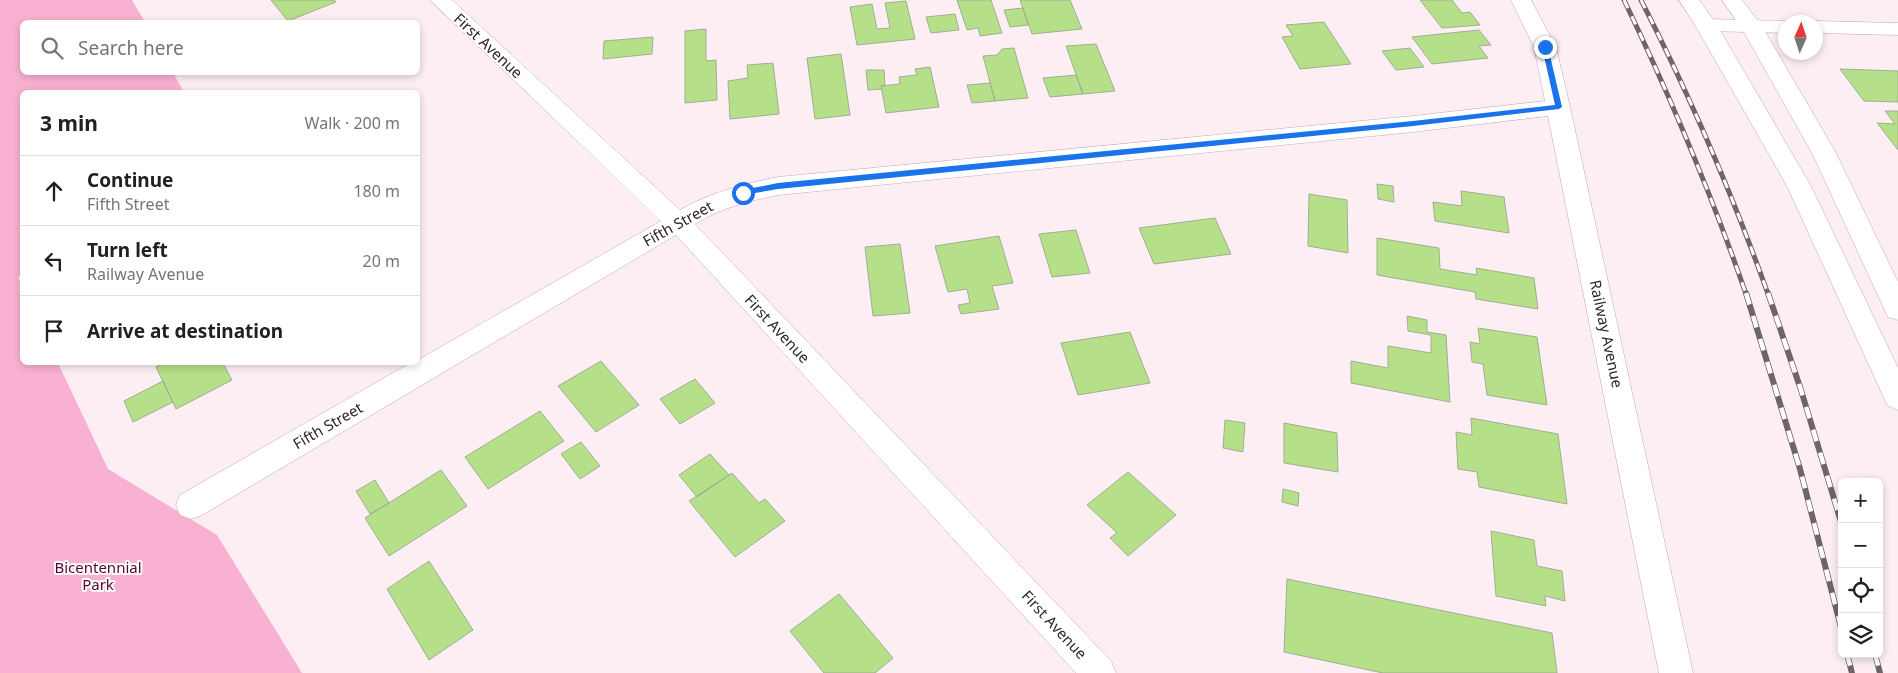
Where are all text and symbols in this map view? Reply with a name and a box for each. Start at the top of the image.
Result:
street label: First Avenue [450,8,527,82]
north arrow [1778,15,1823,60]
search box [20,20,420,75]
icon: search [38,34,66,62]
text: Search here [78,35,184,61]
route end [1534,36,1557,59]
text: 3 min [40,109,98,137]
text: Walk · 200 m [305,112,400,134]
text: Continue [87,167,173,193]
icon: ahead [40,177,68,205]
text: 180 m [353,180,400,202]
route start [732,182,755,205]
text: Fifth Street [87,193,169,215]
street label: Fifth Street [639,195,717,251]
text: Turn left [87,237,168,263]
icon: left [40,247,68,275]
text: 20 m [363,250,400,272]
text: Railway Avenue [87,263,204,285]
street label: Railway Avenue [1586,278,1628,390]
street label: First Avenue [741,290,815,367]
icon: arrive [40,317,68,345]
text: Arrive at destination [87,318,283,344]
street label: Fifth Street [289,397,366,453]
map controls [1838,478,1883,658]
button: + [1838,478,1883,523]
button: − [1838,523,1883,568]
park label: Bicentennial Park [54,557,142,594]
button: locate [1838,568,1883,613]
street label: First Avenue [1018,586,1092,663]
button: layers [1838,613,1883,658]

